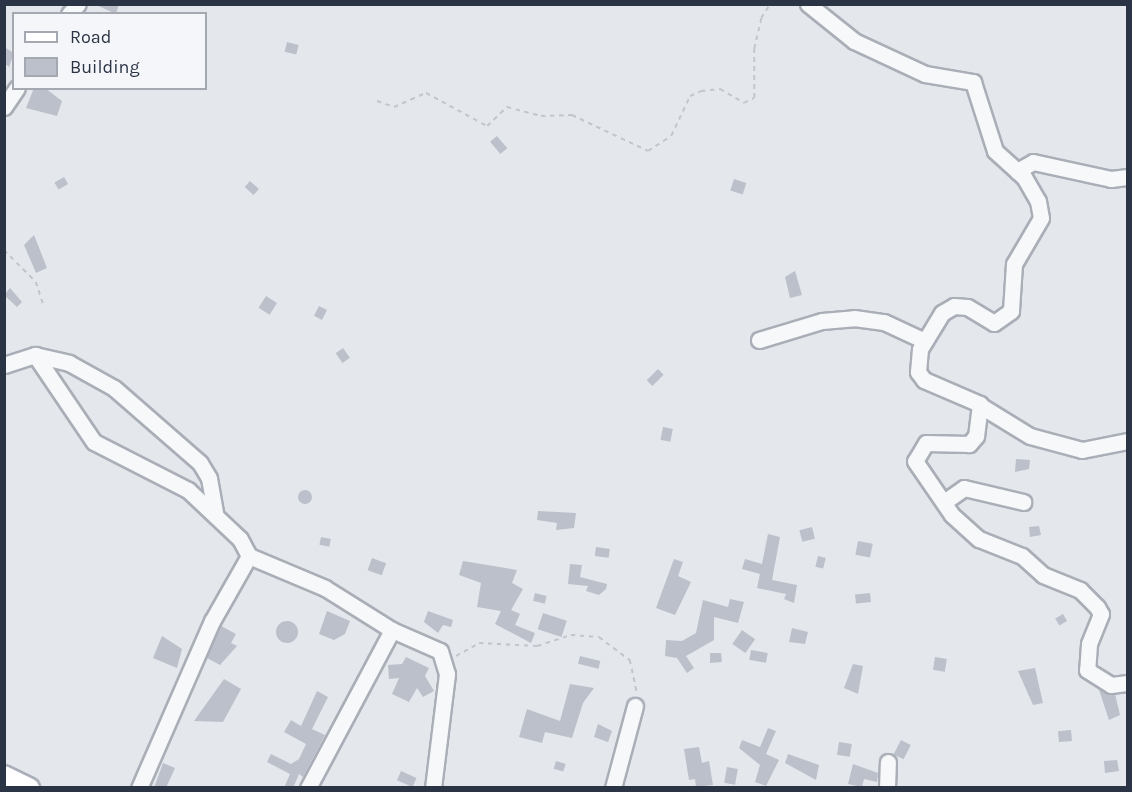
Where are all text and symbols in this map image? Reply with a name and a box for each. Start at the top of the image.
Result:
legend [12,12,207,90]
text: Road [70,26,111,48]
text: Building [70,56,140,78]

